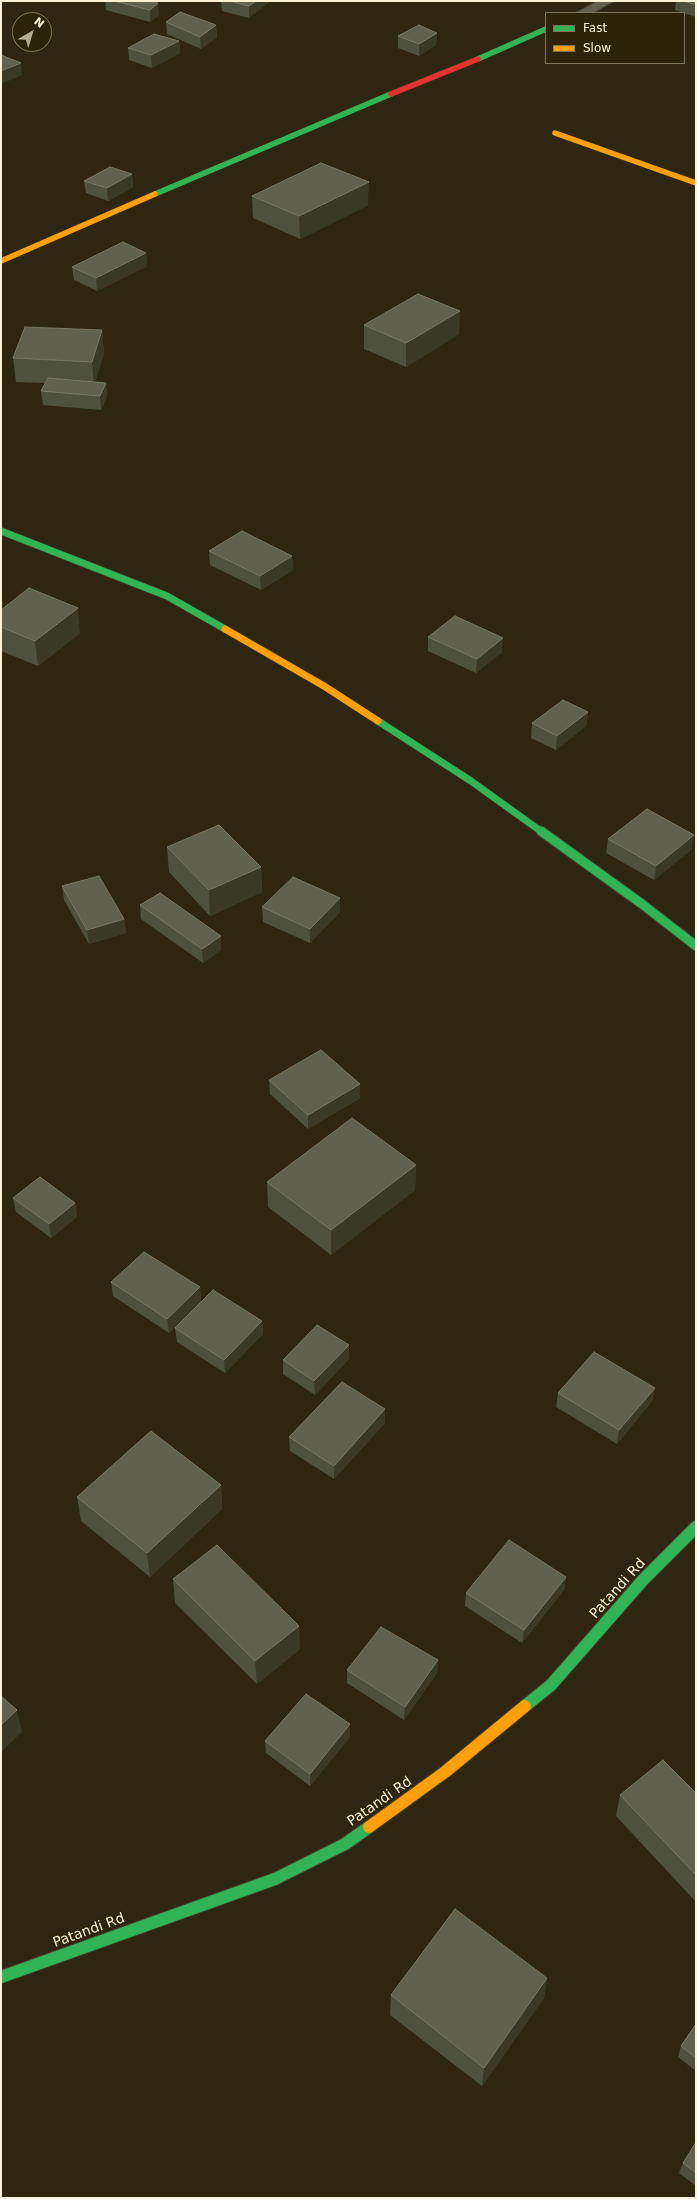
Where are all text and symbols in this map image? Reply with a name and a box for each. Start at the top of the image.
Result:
north arrow [12,12,52,52]
legend [545,12,685,64]
text: N [31,15,47,31]
text: Fast [583,21,607,35]
text: Slow [583,41,611,55]
street label: Patandi Rd [587,1555,649,1623]
street label: Patandi Rd [344,1774,416,1830]
street label: Patandi Rd [51,1910,127,1952]

